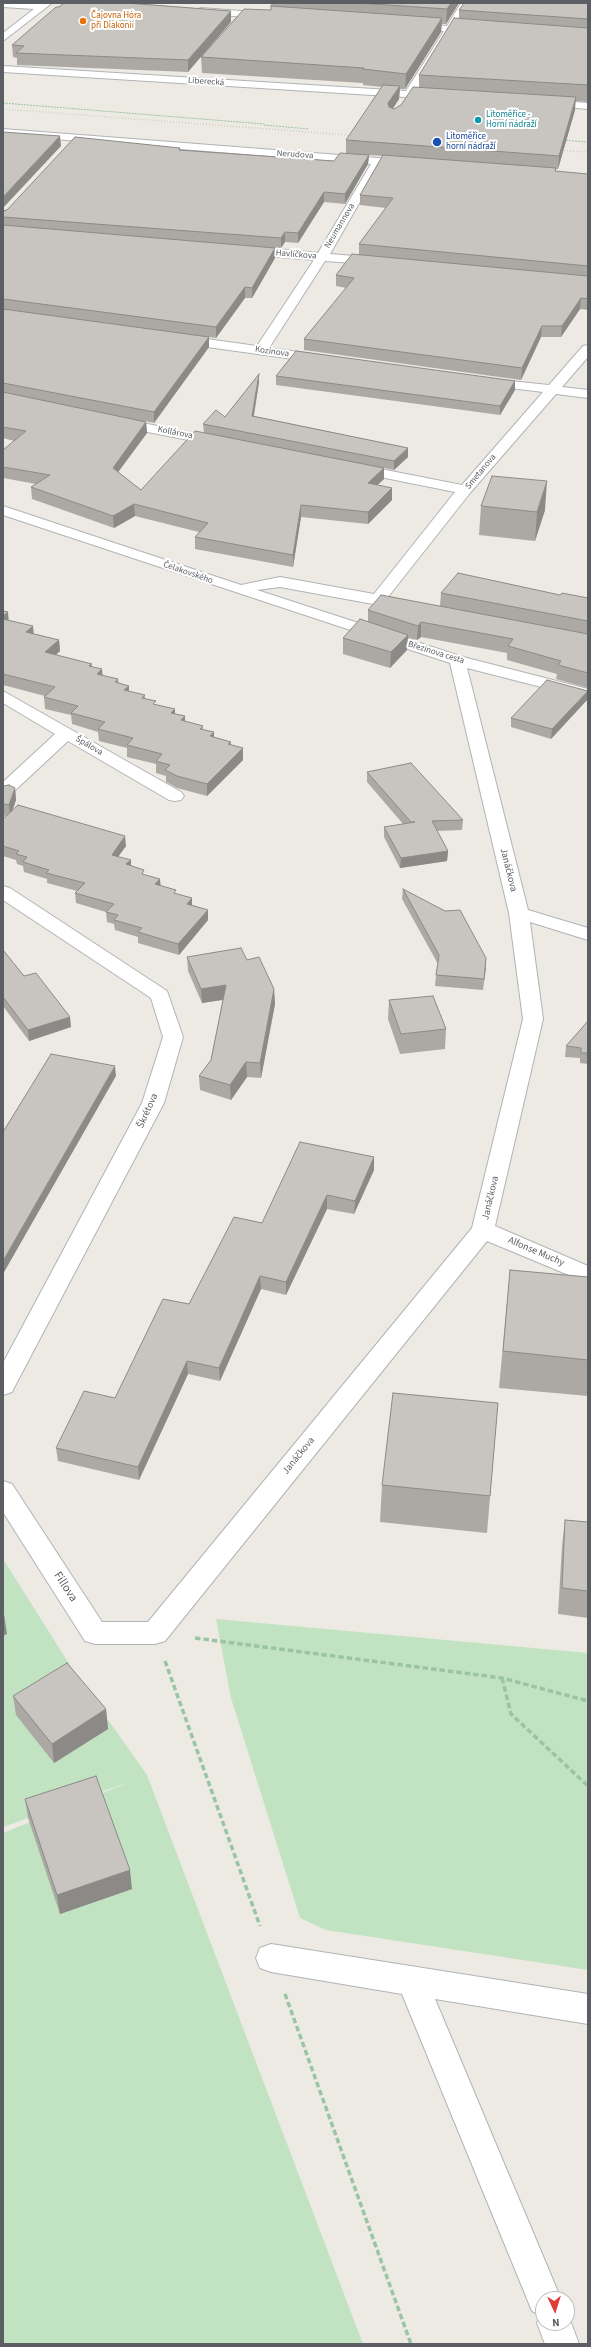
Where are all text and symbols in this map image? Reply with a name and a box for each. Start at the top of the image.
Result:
place label: Čajovna Hóra při Diakonii [91,11,141,32]
marker: Čajovna Hóra při Diakonii [78,16,88,26]
street label: Liberecká [187,75,225,89]
place label: Litoměřice - Horní nádraží [486,110,537,131]
marker: Litoměřice - Horní nádraží [473,115,483,125]
place label: Litoměřice horní nádraží [446,132,496,153]
marker: Litoměřice horní nádraží [431,136,443,148]
street label: Nerudova [276,148,314,162]
street label: Neumannova [322,202,358,250]
street label: Havlíčkova [275,248,317,262]
street label: Kozinova [254,344,290,360]
street label: Kollárova [157,424,193,442]
street label: Smetanova [463,452,499,492]
street label: Čelakovského [162,559,214,587]
street label: Březinova cesta [407,639,465,667]
street label: Špálova [73,734,105,758]
street label: Janáčkova [497,847,519,893]
street label: Škrétova [135,1092,161,1130]
street label: Janáčkova [480,1175,502,1221]
street label: Alfonse Muchy [506,1235,566,1269]
street label: Janáčkova [280,1435,318,1477]
street label: Fillova [50,1569,80,1605]
north arrow [535,2291,575,2331]
text: N [552,2315,560,2330]

